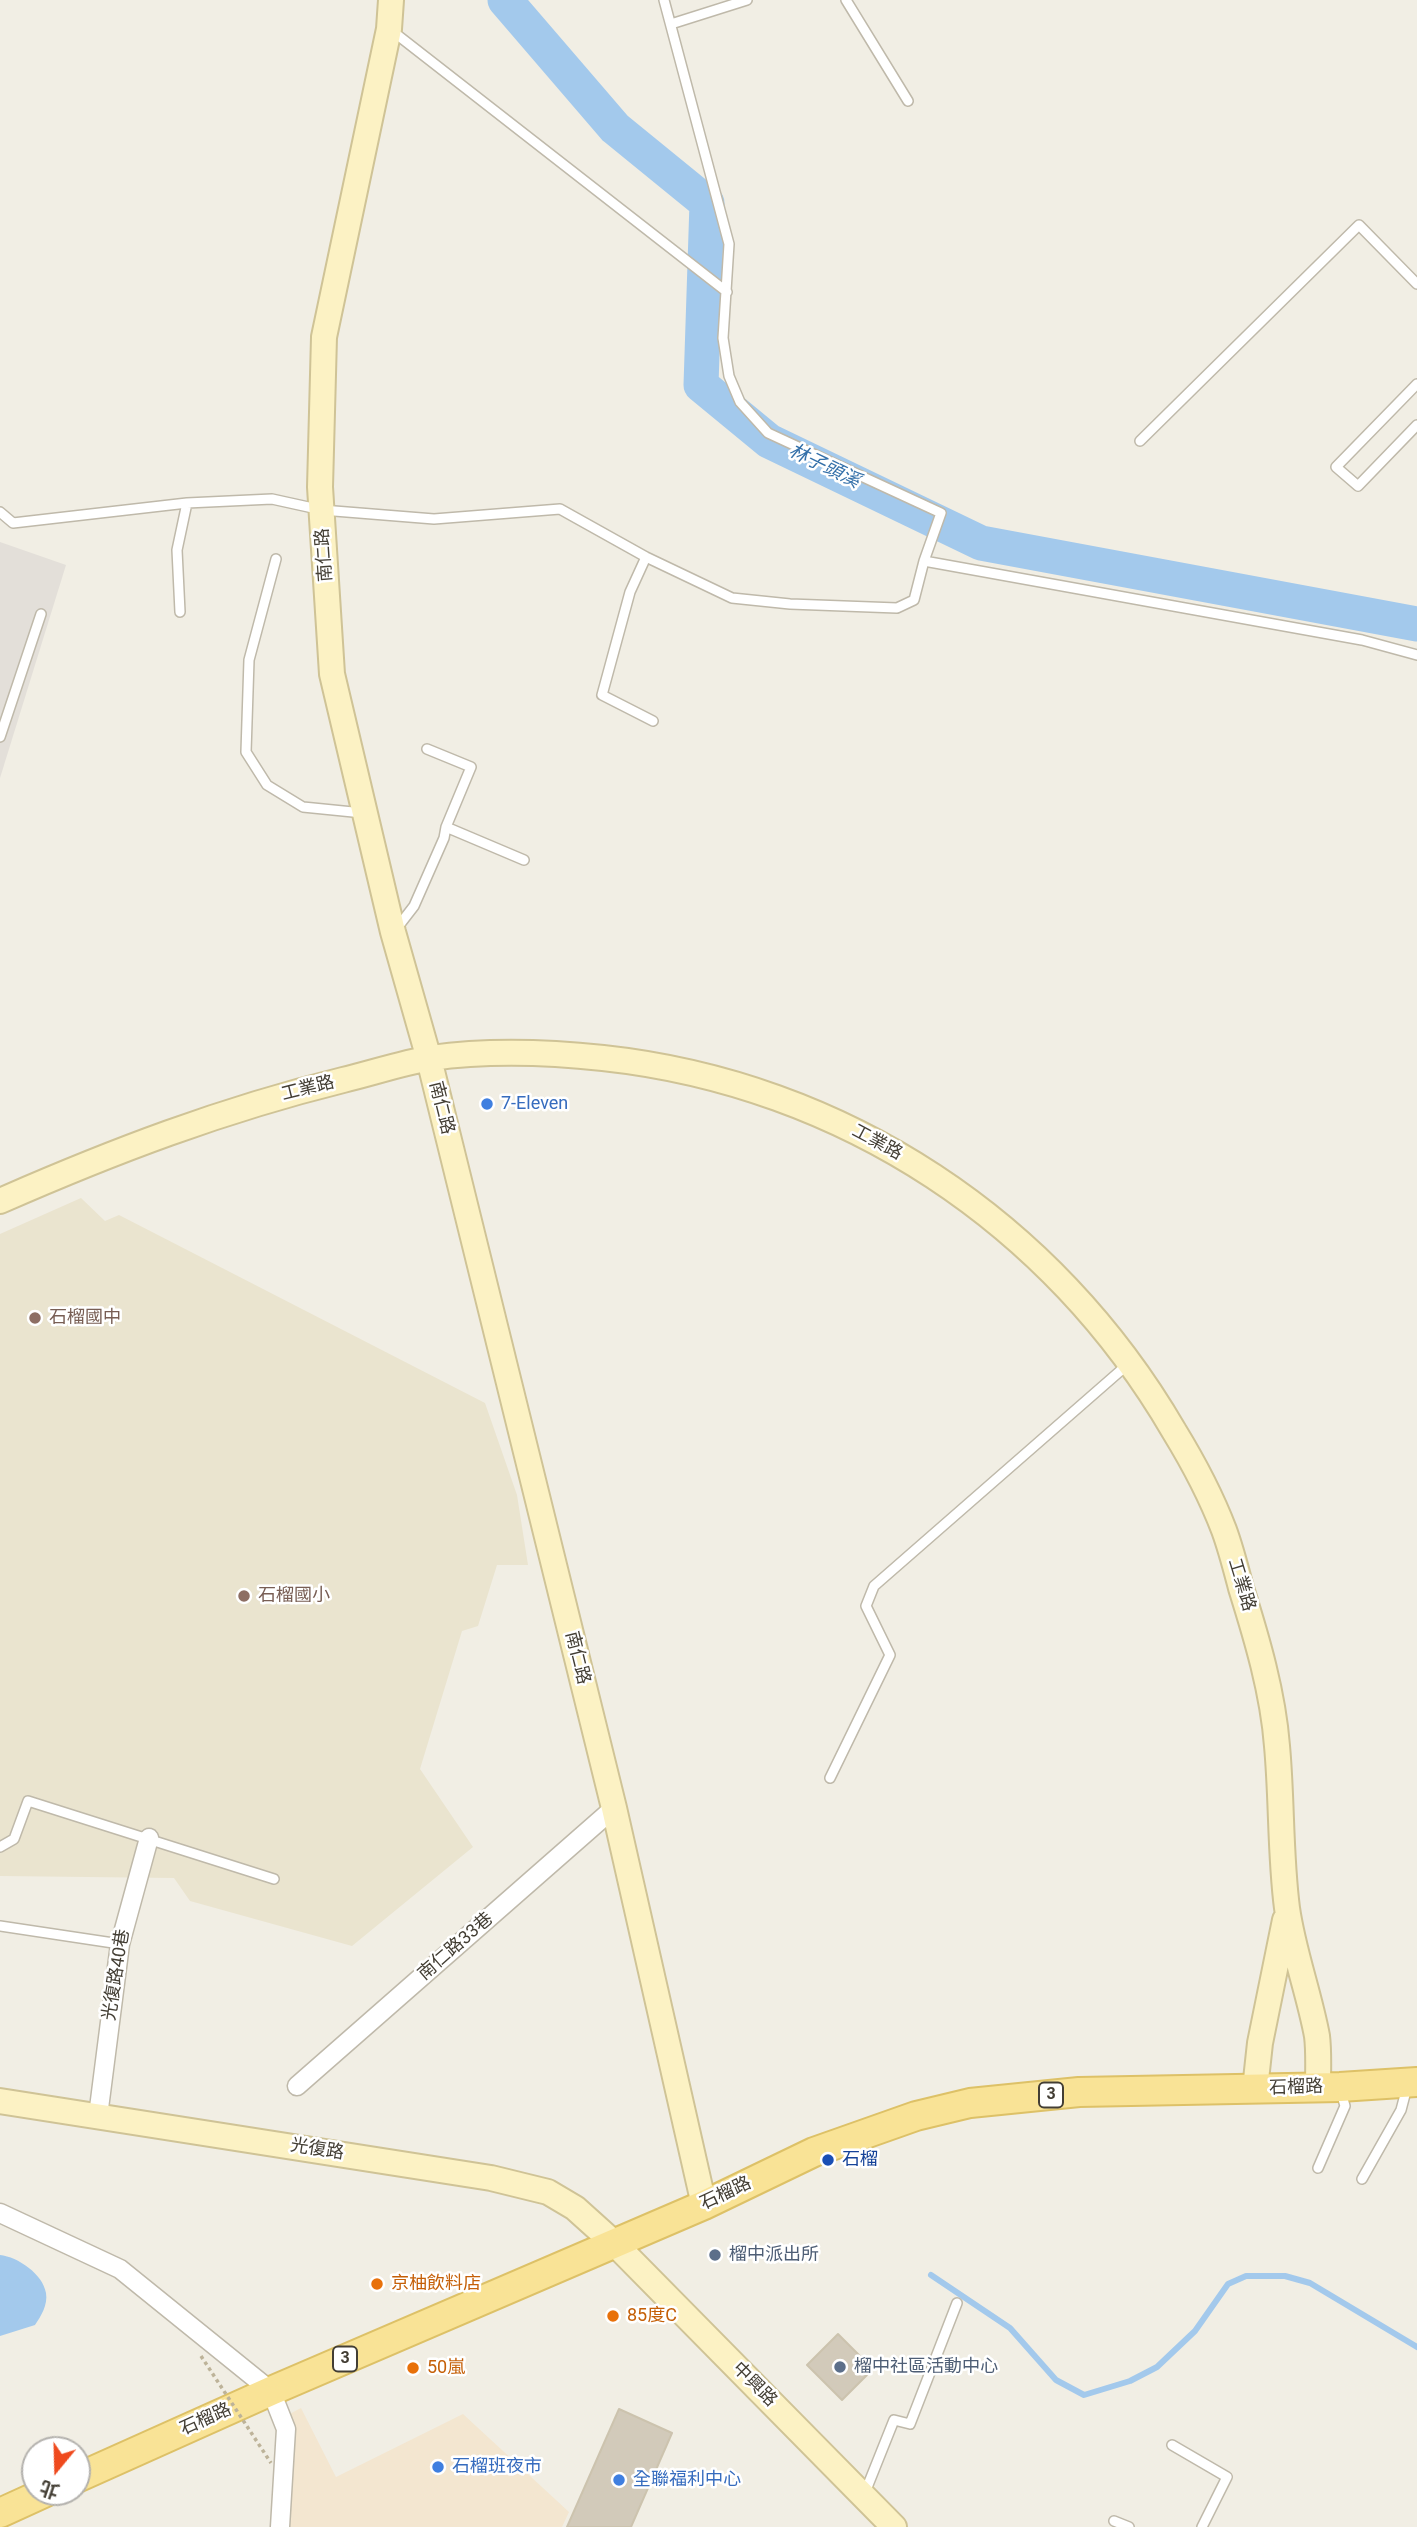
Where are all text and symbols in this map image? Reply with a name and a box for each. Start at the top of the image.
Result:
water label: 林子頭溪 [785,440,863,494]
street label: 南仁路 [312,527,338,583]
street label: 工業路 [279,1072,337,1106]
street label: 南仁路 [424,1079,458,1137]
place label: 7-Eleven [501,1093,568,1115]
marker: 7-Eleven [479,1096,495,1112]
street label: 工業路 [848,1121,906,1165]
place label: 石榴國中 [49,1307,121,1329]
marker: 石榴國中 [27,1310,43,1326]
street label: 工業路 [1223,1556,1259,1614]
place label: 石榴國小 [258,1585,330,1607]
marker: 石榴國小 [236,1588,252,1604]
street label: 南仁路 [560,1629,594,1687]
street label: 南仁路33巷 [414,1909,498,1985]
street label: 光復路40巷 [99,1928,135,2022]
street label: 石榴路 [1269,2076,1323,2100]
road number: 3 [1039,2082,1063,2108]
street label: 光復路 [289,2135,345,2165]
place label: 石榴 [842,2149,878,2171]
marker: 石榴 [820,2152,836,2168]
street label: 石榴路 [697,2173,755,2215]
place label: 榴中派出所 [729,2244,819,2266]
marker: 榴中派出所 [707,2247,723,2263]
place label: 京柚飲料店 [391,2273,481,2295]
marker: 京柚飲料店 [369,2276,385,2292]
place label: 85度C [627,2305,677,2327]
marker: 85度C [605,2308,621,2324]
road number: 3 [333,2346,357,2372]
place label: 榴中社區活動中心 [854,2356,998,2378]
place label: 50嵐 [427,2357,465,2379]
street label: 中興路 [727,2358,781,2412]
marker: 榴中社區活動中心 [832,2359,848,2375]
marker: 50嵐 [405,2360,421,2376]
street label: 石榴路 [177,2399,235,2441]
north arrow [21,2436,91,2506]
place label: 石榴班夜市 [452,2456,542,2478]
marker: 石榴班夜市 [430,2459,446,2475]
place label: 全聯福利中心 [633,2469,741,2491]
marker: 全聯福利中心 [611,2472,627,2488]
text: 北 [37,2475,62,2503]

